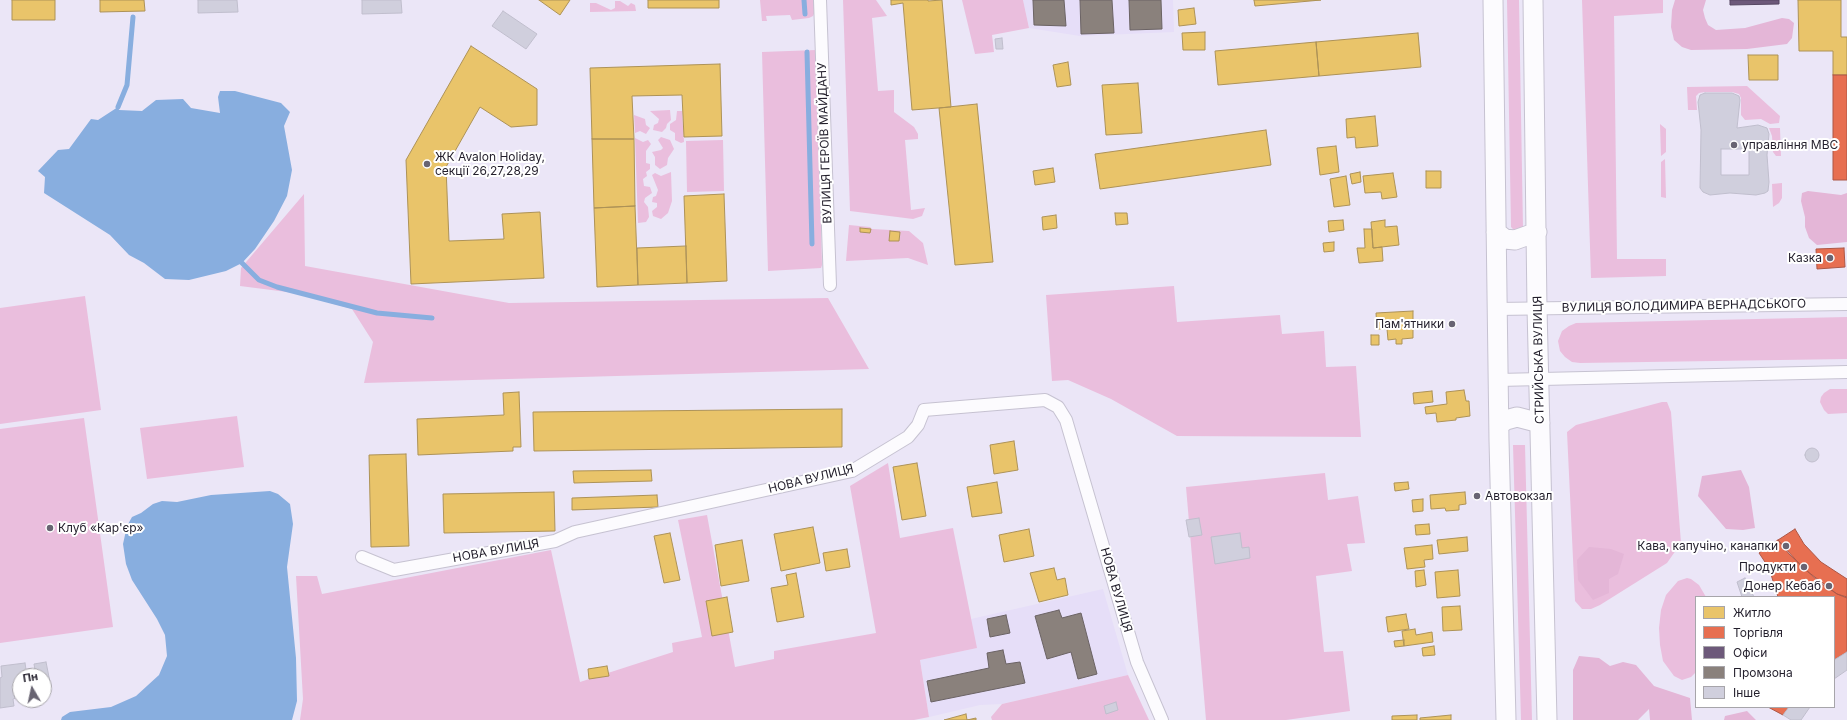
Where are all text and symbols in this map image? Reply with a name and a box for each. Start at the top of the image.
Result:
street label: ВУЛИЦЯ ГЕРОЇВ МАЙДАНУ [815,62,835,224]
place label: управління МВС [1742,138,1838,152]
marker: управління МВС [1729,140,1739,150]
place label: ЖК Avalon Holiday, секції 26,27,28,29 [435,150,545,178]
marker: ЖК Avalon Holiday, секції 26,27,28,29 [422,159,432,169]
place label: Казка [1788,251,1822,265]
marker: Казка [1825,253,1835,263]
street label: СТРИЙСЬКА ВУЛИЦЯ [1531,296,1547,424]
street label: ВУЛИЦЯ ВОЛОДИМИРА ВЕРНАДСЬКОГО [1562,297,1806,315]
place label: Пам'ятники [1375,317,1444,331]
marker: Пам'ятники [1447,319,1457,329]
street label: НОВА ВУЛИЦЯ [767,461,855,497]
place label: Автовокзал [1485,489,1552,503]
marker: Автовокзал [1472,491,1482,501]
place label: Клуб «Кар'єр» [58,521,144,535]
marker: Клуб «Кар'єр» [45,523,55,533]
street label: НОВА ВУЛИЦЯ [452,536,540,566]
place label: Кава, капучіно, канапки [1637,539,1778,553]
marker: Кава, капучіно, канапки [1781,541,1791,551]
street label: НОВА ВУЛИЦЯ [1097,546,1135,634]
place label: Продукти [1739,560,1796,574]
marker: Продукти [1799,562,1809,572]
place label: Донер Кебаб [1744,579,1821,593]
marker: Донер Кебаб [1824,581,1834,591]
legend [1695,596,1835,708]
text: Житло [1733,605,1771,620]
text: Торгівля [1733,625,1783,640]
text: Офіси [1733,645,1767,660]
text: Промзона [1733,665,1793,680]
north arrow [12,668,52,708]
text: Пн [22,669,39,685]
text: Інше [1733,685,1760,700]

